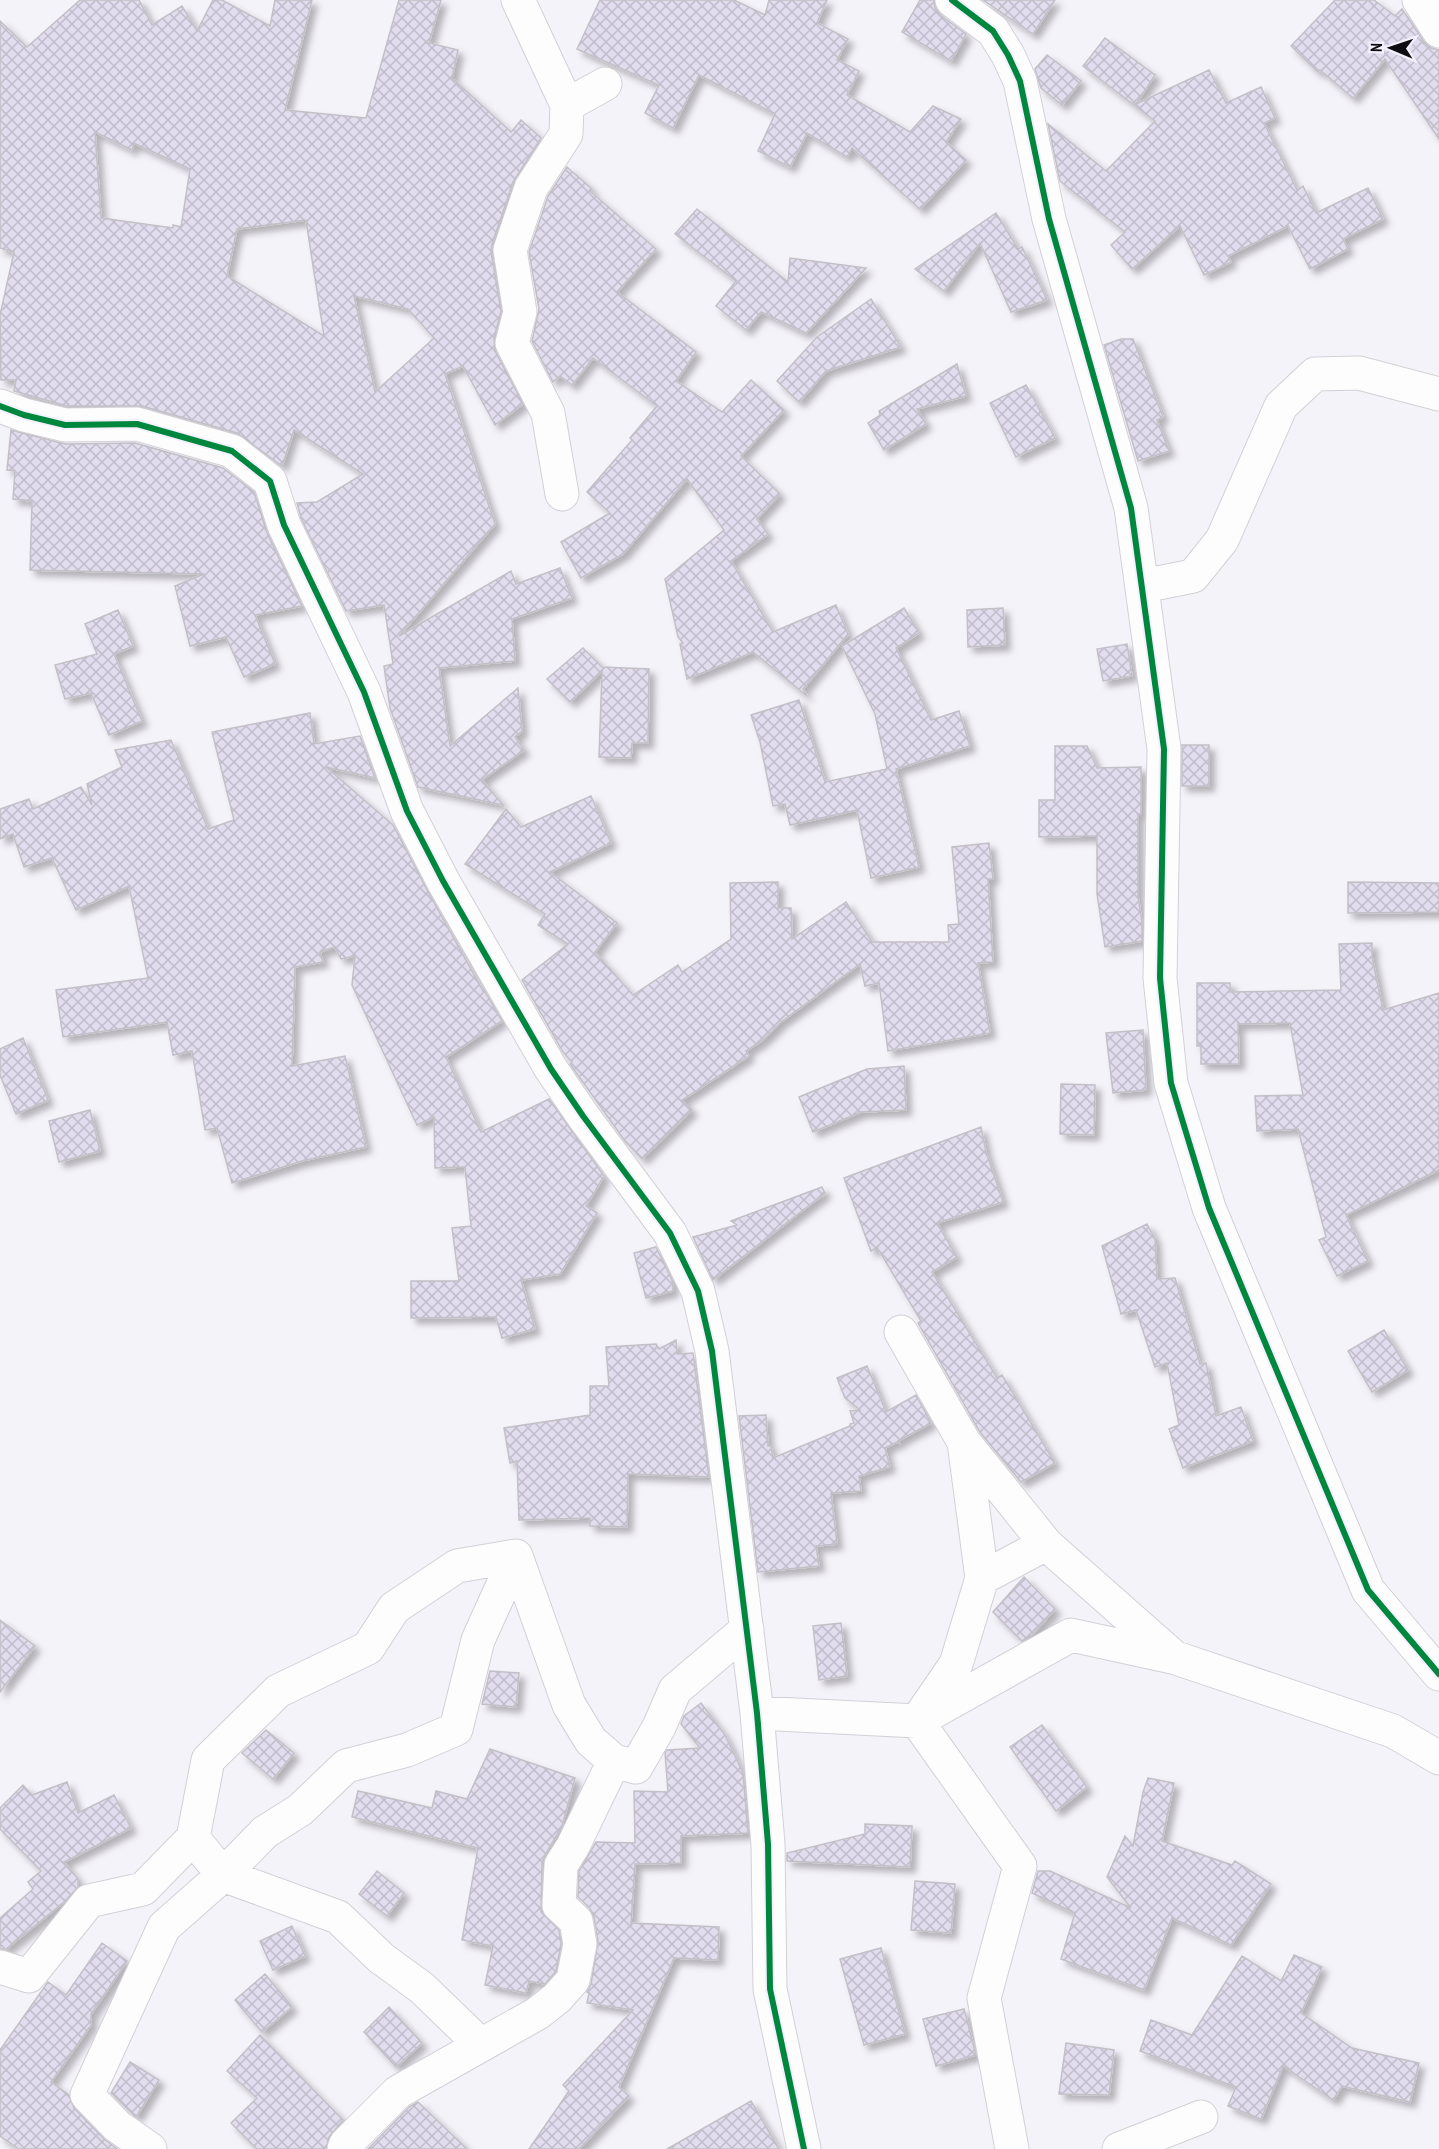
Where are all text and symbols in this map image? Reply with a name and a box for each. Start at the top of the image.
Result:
north arrow [1361,18,1421,78]
text: N [1366,43,1386,52]

